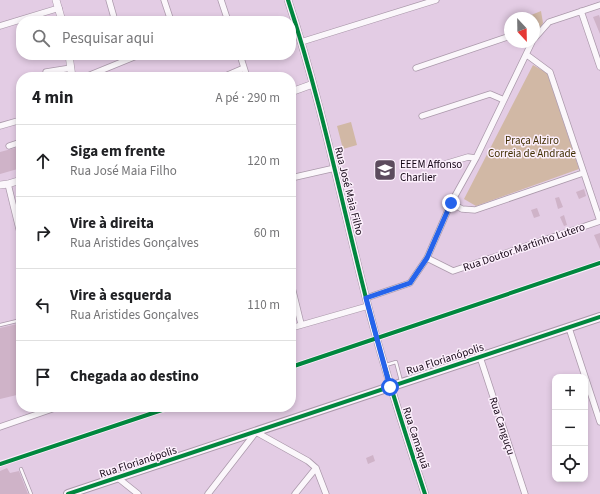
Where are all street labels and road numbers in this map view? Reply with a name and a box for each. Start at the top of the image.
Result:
street label: Rua José Maia Filho [331,145,367,237]
street label: Rua Doutor Martinho Lutero [461,219,587,275]
street label: Rua Florianópolis [404,339,486,379]
street label: Rua Canguçu [486,395,518,457]
street label: Rua Camaquã [399,405,433,471]
street label: Rua Florianópolis [97,442,179,482]

